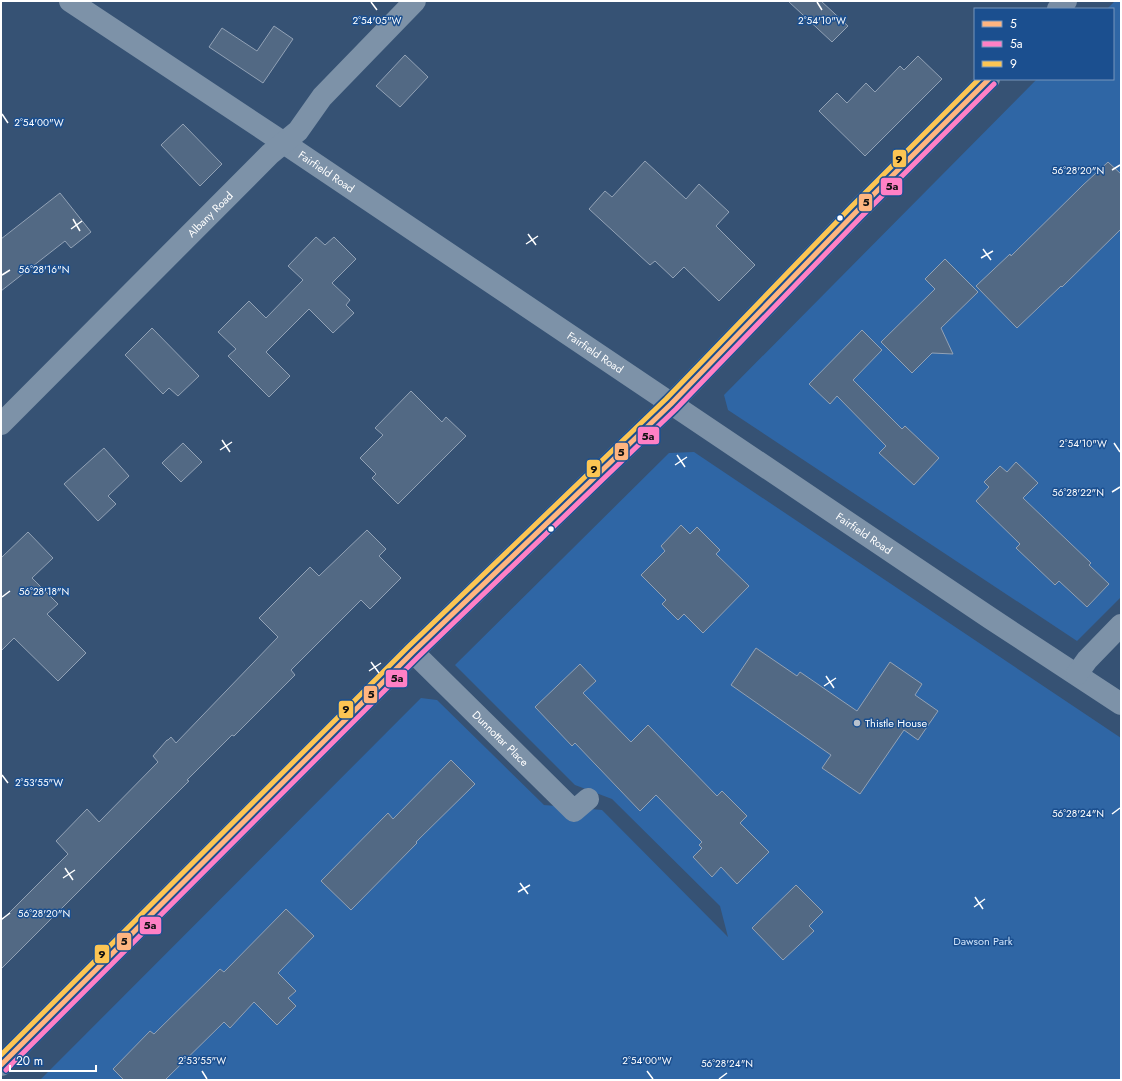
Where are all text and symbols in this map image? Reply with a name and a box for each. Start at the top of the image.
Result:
legend [974,8,1114,80]
text: 2°54'05"W [353,13,402,28]
text: 2°54'10"W [798,13,846,28]
text: 5 [1010,15,1017,33]
text: 5a [1010,35,1023,53]
text: 9 [1010,55,1017,73]
text: 2°54'00"W [14,115,64,130]
street label: Fairfield Road [295,147,358,196]
line badge: 9 [892,149,907,168]
text: 9 [895,151,903,167]
text: 56°28'20"N [1052,163,1104,178]
line badge: 5a [880,177,903,196]
text: 5a [885,178,899,194]
street label: Albany Road [183,188,236,241]
line badge: 5 [858,193,873,212]
text: 5 [862,194,870,210]
unlabelled marker [835,213,845,223]
text: 56°28'16"N [19,262,69,277]
street label: Fairfield Road [564,328,627,377]
line badge: 5a [637,426,660,445]
text: 5a [641,428,655,444]
text: 2°54'10"W [1059,436,1107,451]
line badge: 5 [614,442,629,461]
text: 5 [617,444,625,460]
line badge: 9 [586,459,601,478]
text: 9 [590,461,598,477]
text: 56°28'22"N [1052,485,1104,500]
street label: Fairfield Road [833,509,895,558]
unlabelled marker [546,524,556,534]
text: 56°28'18"N [19,584,69,599]
line badge: 5a [385,669,408,688]
text: 5a [390,670,404,686]
line badge: 5 [363,685,378,704]
text: 5 [367,686,375,702]
line badge: 9 [338,700,354,719]
text: 9 [342,701,350,717]
street label: Dunnottar Place [469,707,532,770]
place label: Thistle House [865,715,927,731]
marker: Thistle House [852,718,862,728]
text: 2°53'55"W [15,775,63,790]
text: 56°28'24"N [1052,806,1104,821]
text: 56°28'20"N [18,906,70,921]
line badge: 5a [139,916,162,935]
text: 5a [143,917,157,933]
line badge: 5 [116,932,132,951]
text: 5 [120,933,128,949]
park label: Dawson Park [953,933,1013,949]
line badge: 9 [94,944,110,964]
text: 9 [98,946,106,962]
scale bar [10,1047,96,1073]
text: 20 m [16,1052,43,1070]
text: 2°53'55"W [178,1053,226,1068]
text: 2°54'00"W [622,1053,672,1068]
text: 56°28'24"N [701,1056,753,1071]

